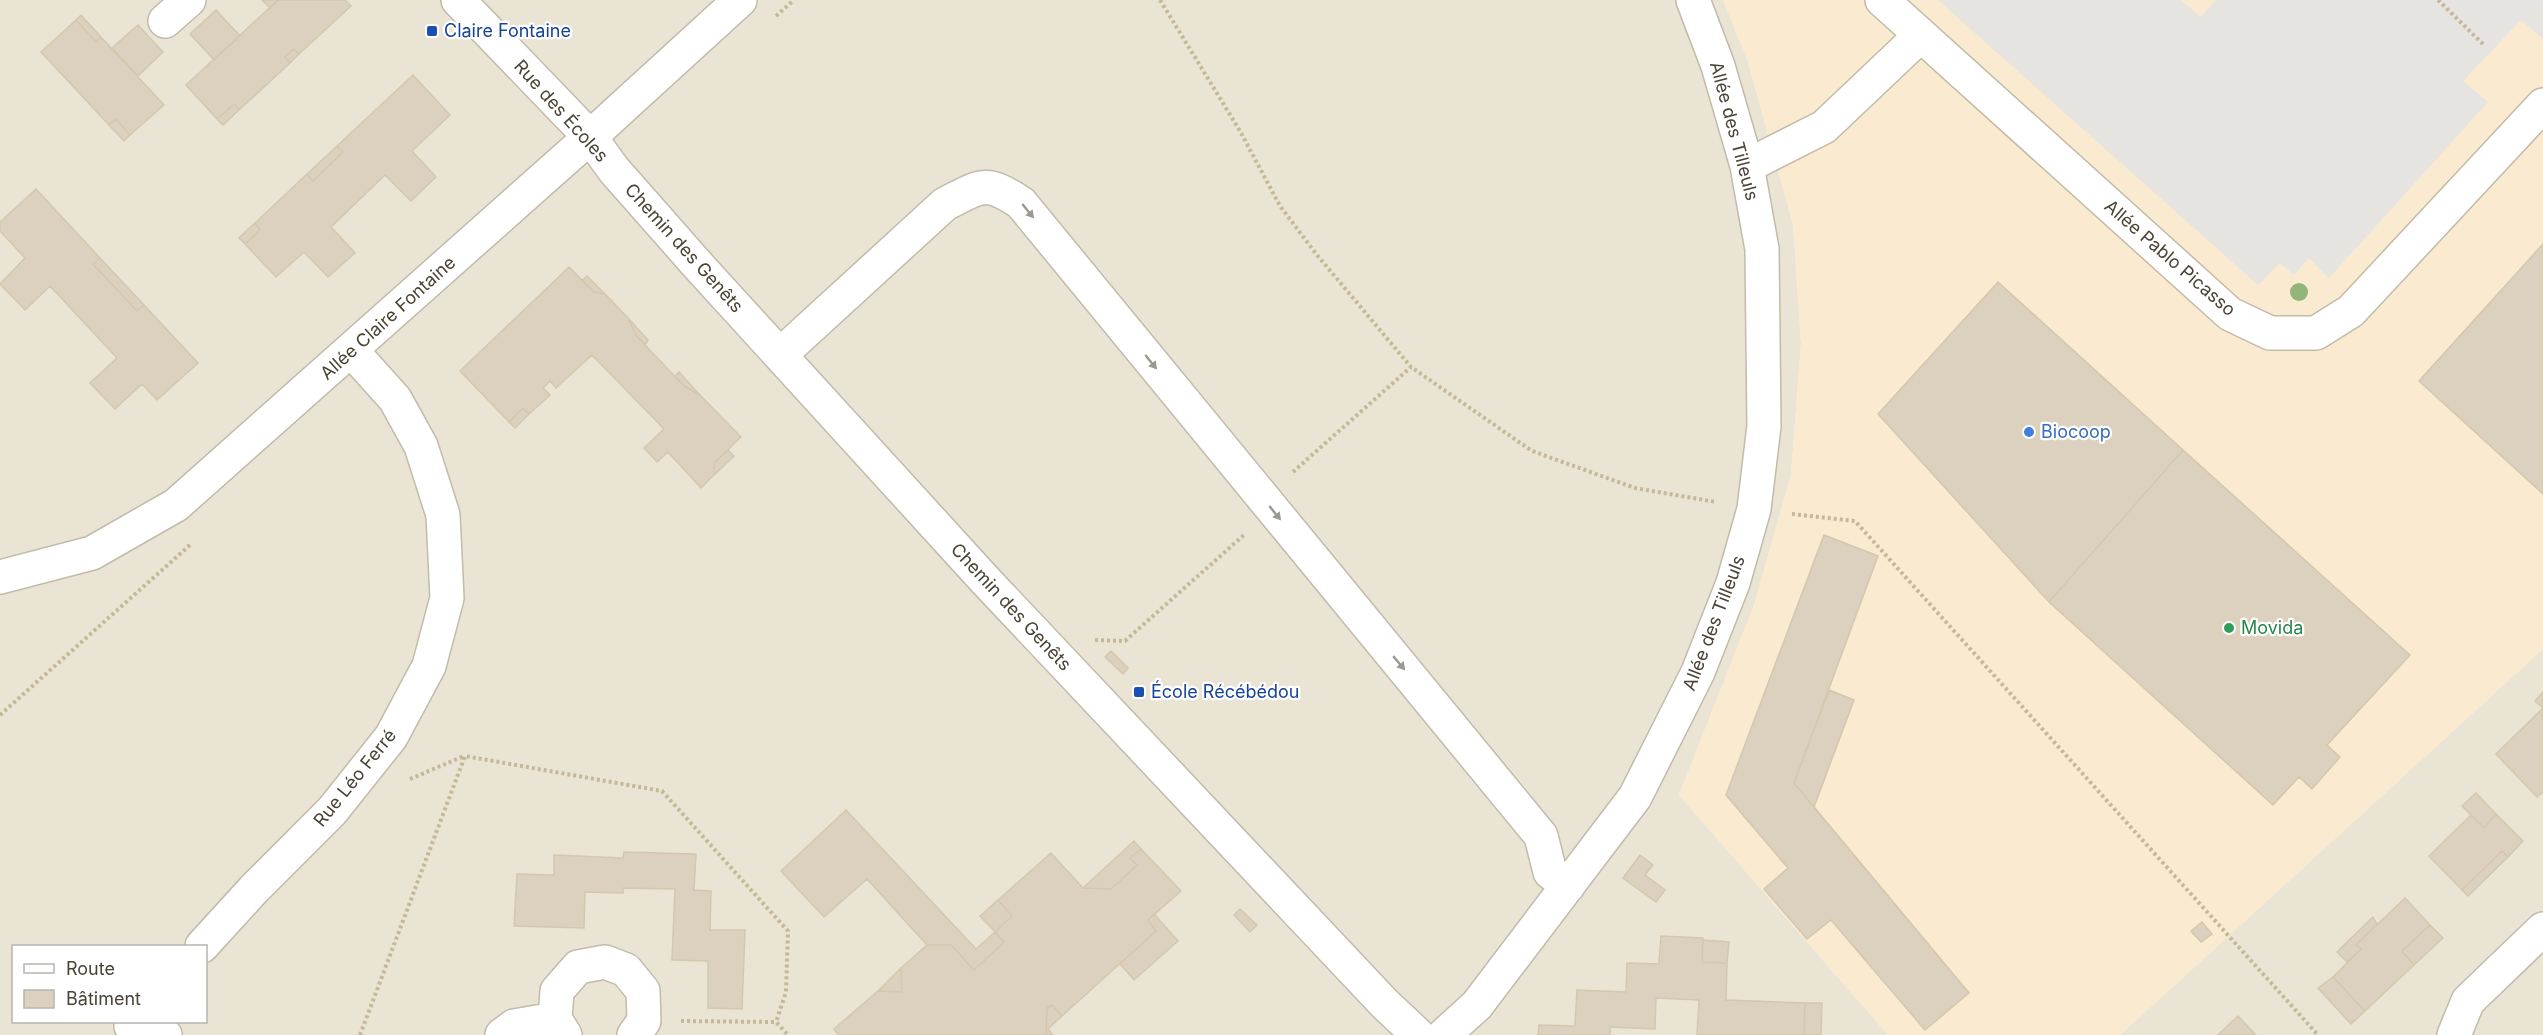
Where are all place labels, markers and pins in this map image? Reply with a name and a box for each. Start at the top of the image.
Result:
place label: Claire Fontaine [444,20,571,41]
marker: Claire Fontaine [425,24,439,38]
place label: Biocoop [2041,421,2111,442]
marker: Biocoop [2022,425,2036,439]
place label: Movida [2241,617,2303,638]
marker: Movida [2222,621,2236,635]
place label: École Récébédou [1151,680,1299,702]
marker: École Récébédou [1132,685,1146,699]

